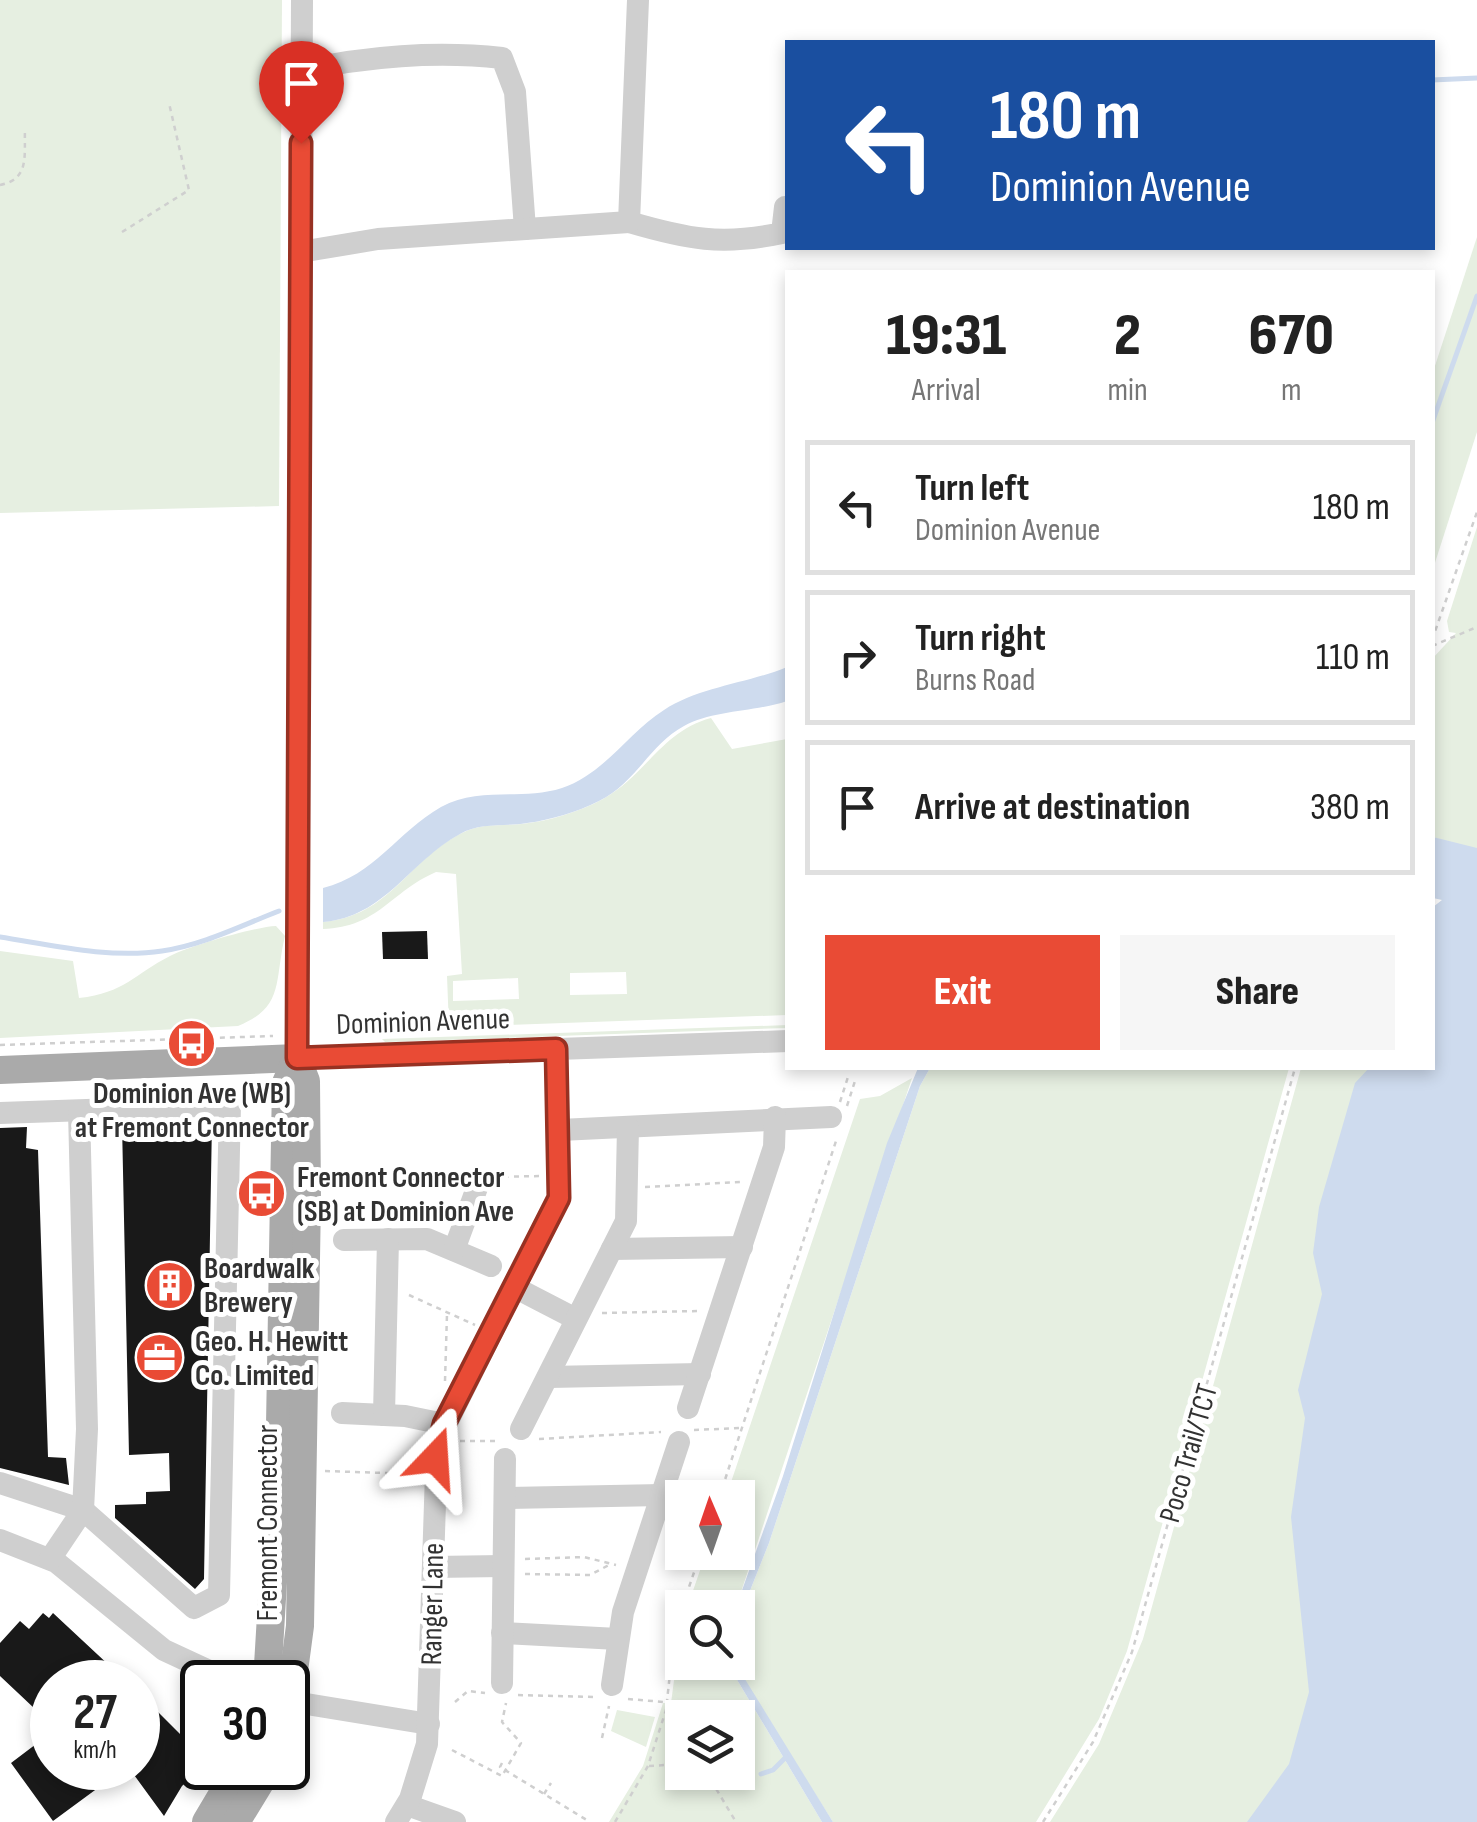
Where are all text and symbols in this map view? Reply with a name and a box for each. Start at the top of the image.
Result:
pin [259,41,344,144]
icon: arrive [274,56,329,111]
text: 180 m [990,75,1141,159]
icon: left [825,80,955,210]
text: Dominion Avenue [990,160,1251,215]
text: 19:31 [886,300,1006,372]
text: 2 [1114,300,1141,372]
text: 670 [1249,300,1334,372]
text: Arrival [912,371,981,410]
text: min [1107,371,1148,410]
text: m [1281,371,1302,410]
text: Turn left [915,466,1029,511]
icon: left [830,480,885,535]
text: 180 m [1313,485,1390,530]
text: Dominion Avenue [915,511,1100,550]
text: Turn right [915,616,1046,661]
icon: right [830,630,885,685]
text: 110 m [1316,635,1390,680]
text: Burns Road [915,661,1035,700]
icon: arrive [830,780,885,835]
text: Arrive at destination [915,785,1190,830]
text: 380 m [1310,785,1390,830]
button: Exit [825,935,1100,1050]
button: Share [1120,935,1395,1050]
street label: Dominion Avenue [336,1001,511,1043]
bus stop icon: Dominion Ave (WB) at Fremont Connector [166,1018,218,1070]
place label: Dominion Ave (WB) at Fremont Connector [75,1076,309,1146]
place label: Fremont Connector (SB) at Dominion Ave [297,1160,514,1230]
bus stop icon: Fremont Connector (SB) at Dominion Ave [236,1168,288,1220]
place label: Boardwalk Brewery [204,1251,315,1321]
building icon: Boardwalk Brewery [143,1259,195,1311]
place label: Geo. H. Hewitt Co. Limited [195,1324,348,1394]
office icon: Geo. H. Hewitt Co. Limited [134,1332,186,1384]
street label: Poco Trail/TCT [1152,1380,1226,1527]
position arrow [383,1406,487,1510]
street label: Fremont Connector [250,1424,286,1621]
north arrow [665,1480,755,1570]
map controls [665,1480,755,1790]
street label: Ranger Lane [414,1542,452,1666]
button: search [665,1590,755,1680]
speed limit sign: 30 [180,1660,310,1790]
text: 27 [73,1683,117,1743]
button: layers [665,1700,755,1790]
text: km/h [73,1735,117,1766]

